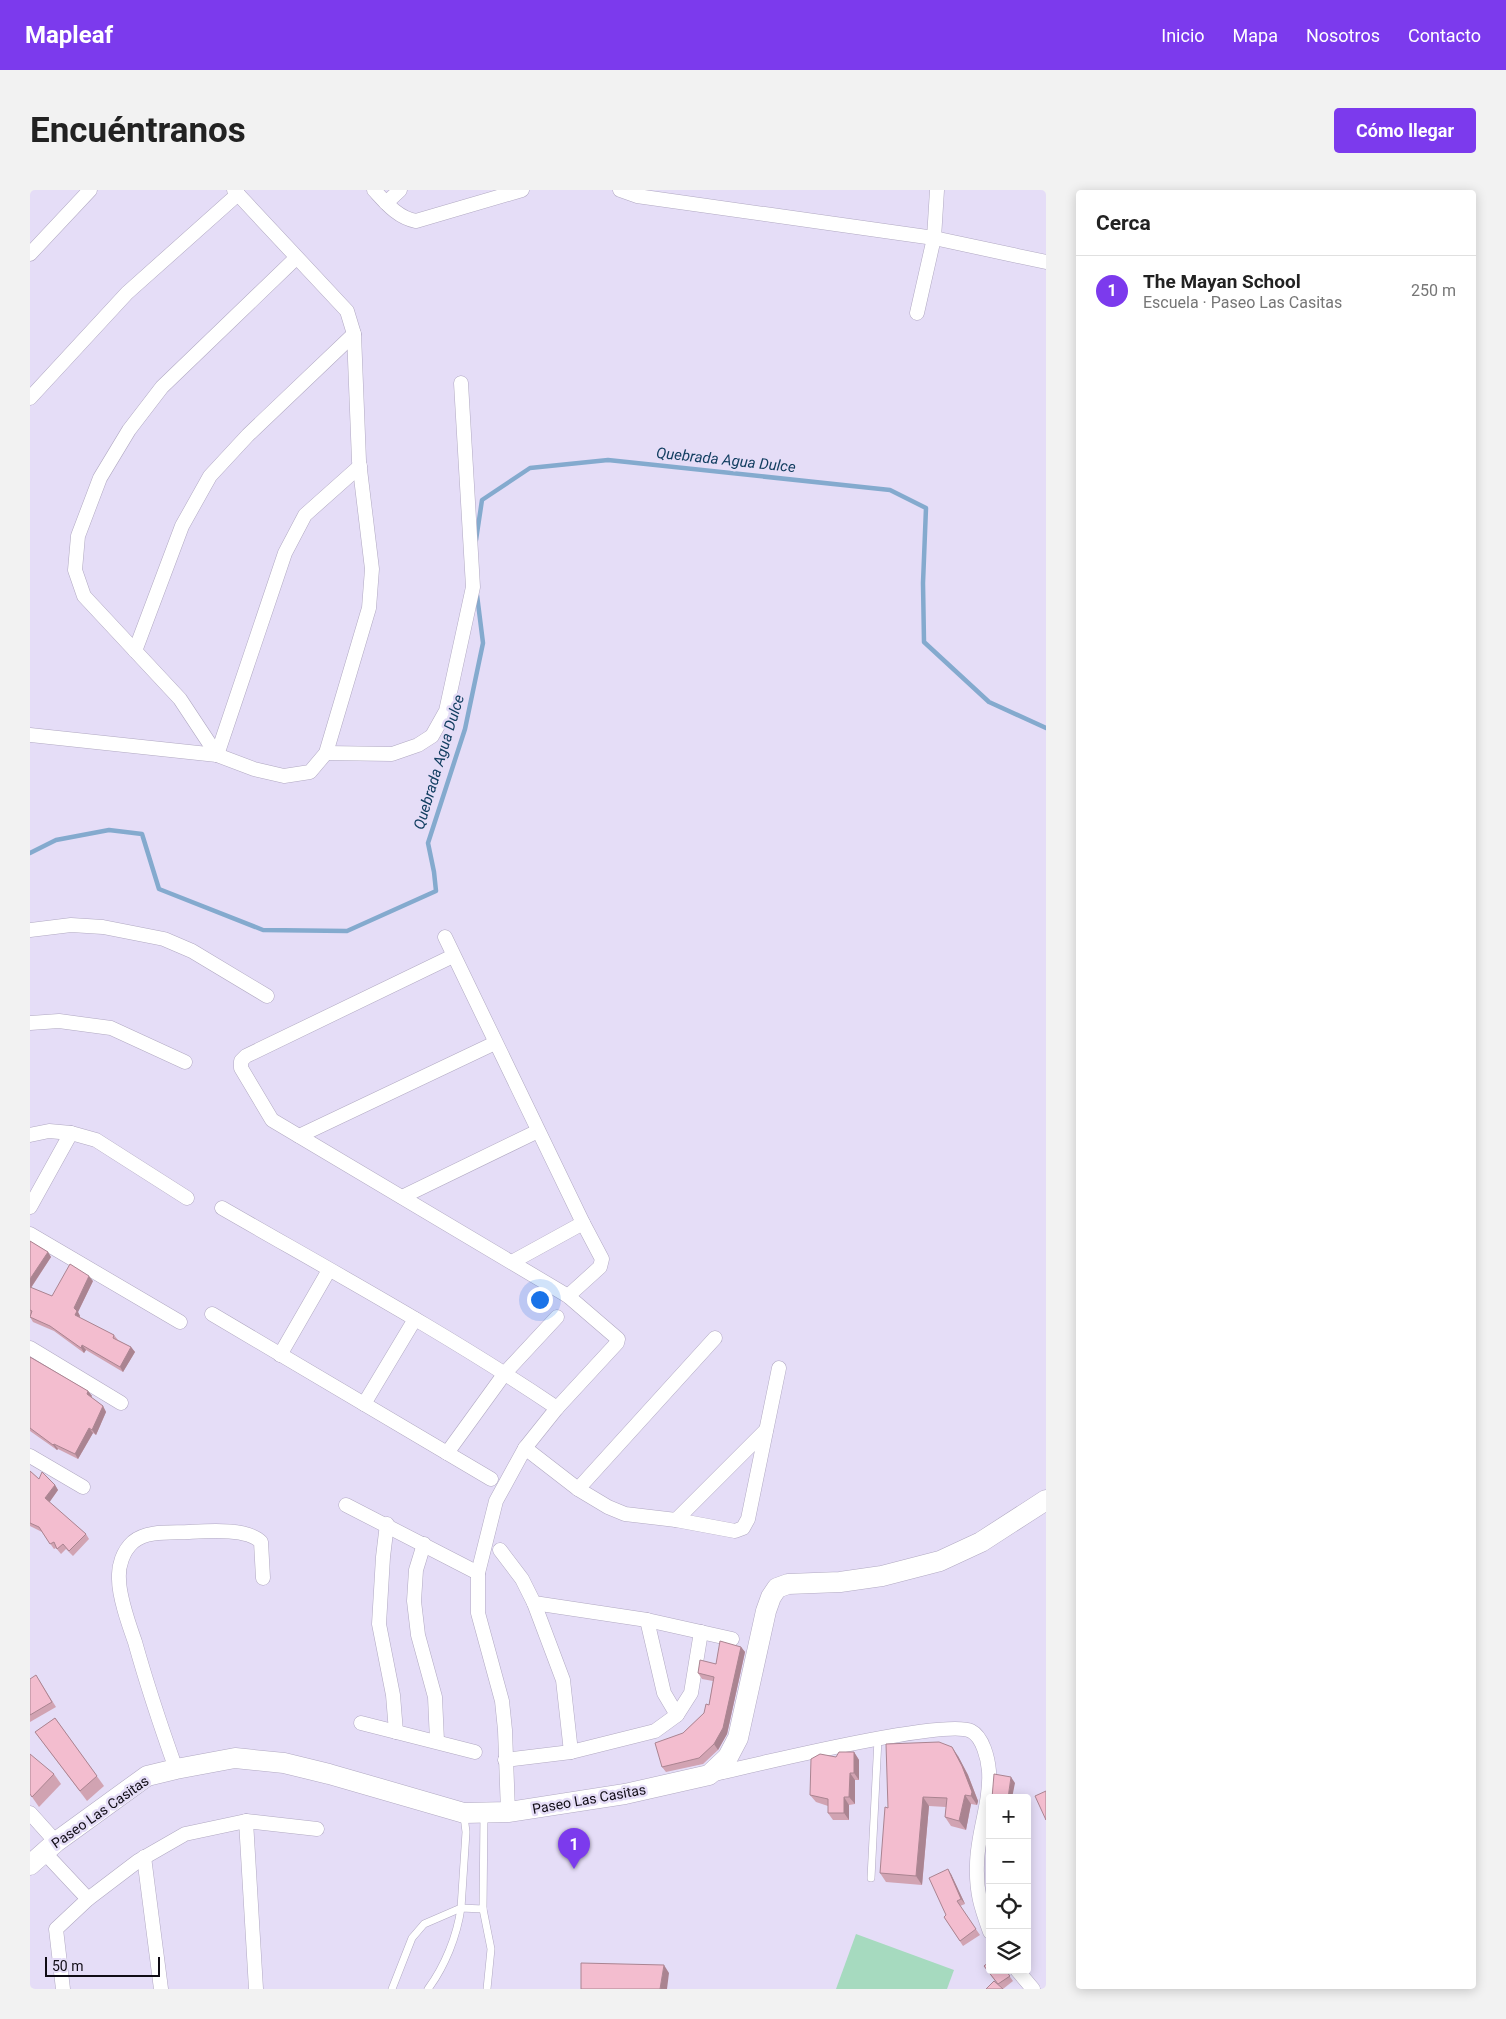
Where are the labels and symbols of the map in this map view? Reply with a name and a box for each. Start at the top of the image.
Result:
water label: Quebrada Agua Dulce [655,444,797,476]
water label: Quebrada Agua Dulce [410,692,468,832]
your location [527,1287,553,1313]
street label: Paseo Las Casitas [48,1772,152,1852]
street label: Paseo Las Casitas [531,1781,647,1817]
pin: 1 [558,1828,590,1869]
scale bar [45,1954,160,1977]

